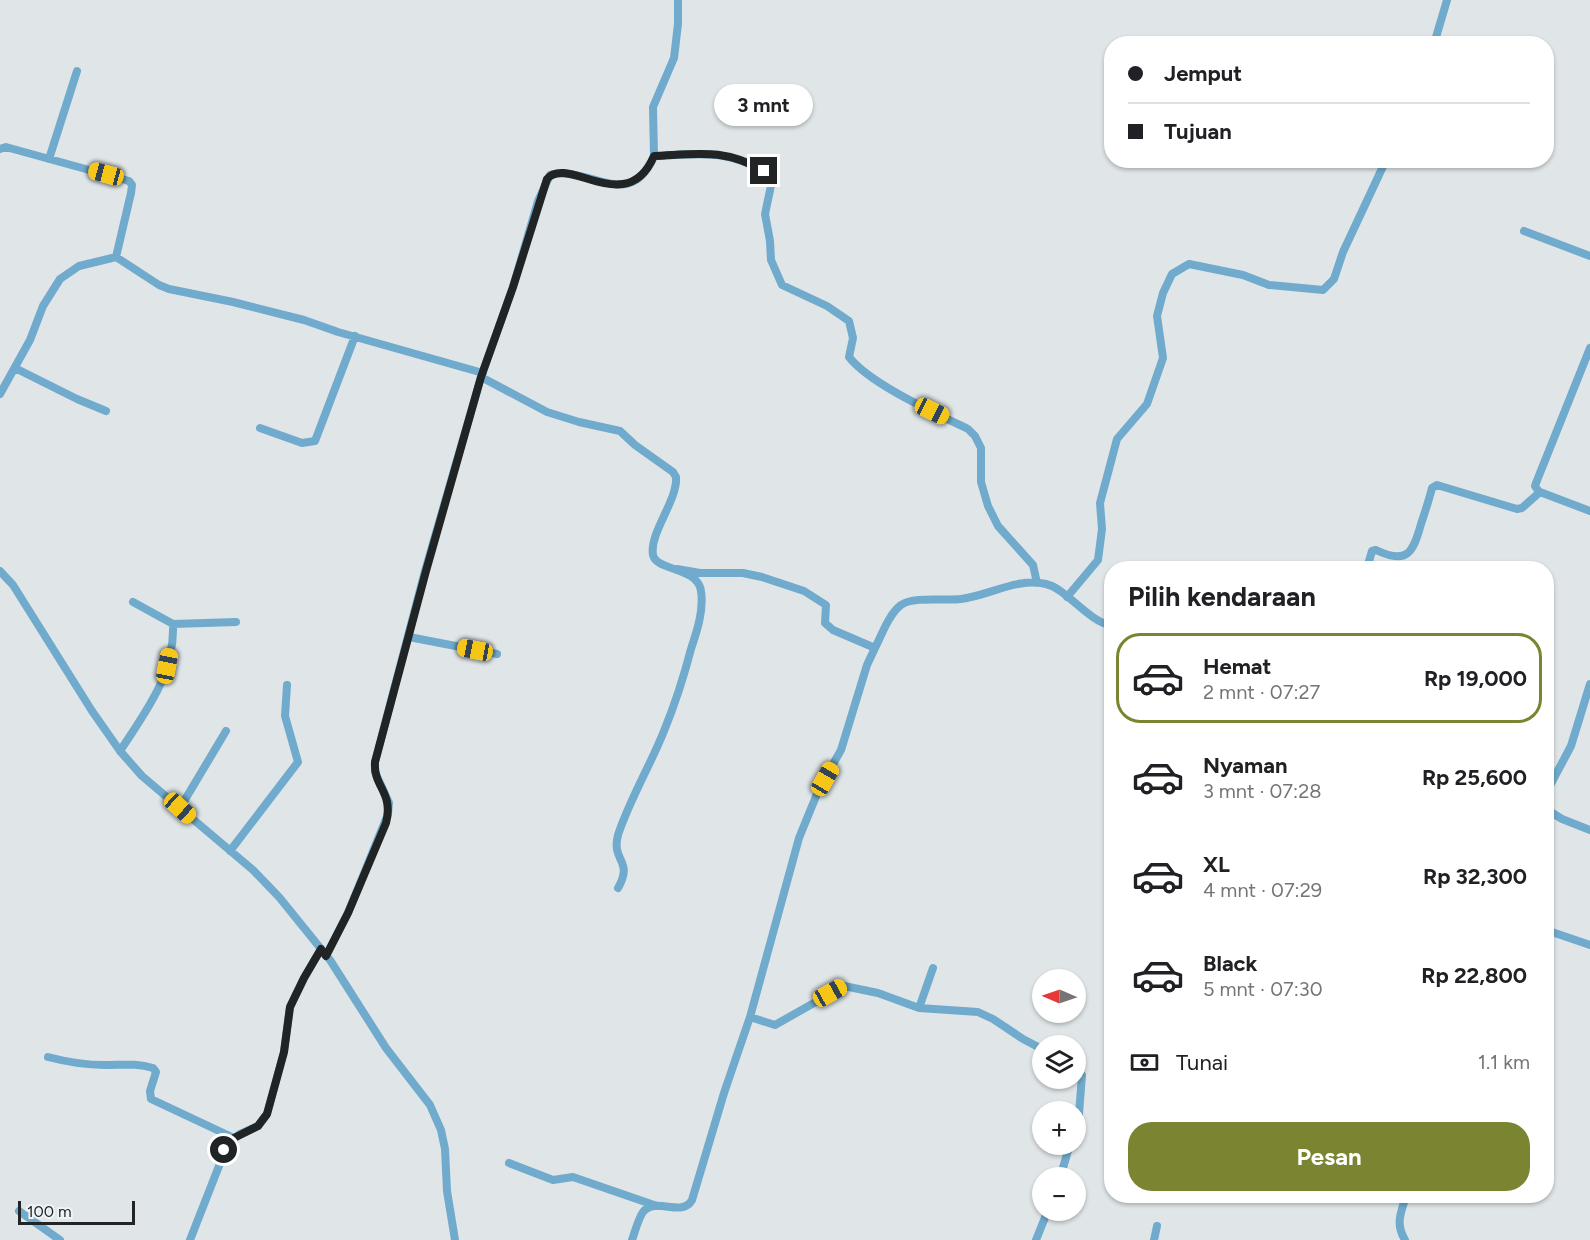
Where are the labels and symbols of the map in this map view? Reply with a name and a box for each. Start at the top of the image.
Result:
callout: 3 mnt [714,84,813,126]
route end [750,157,777,184]
car [86,161,126,187]
car [912,395,952,427]
car [456,638,494,662]
car [155,647,179,685]
car [808,759,842,799]
car [161,789,199,827]
north arrow [1032,969,1086,1023]
car [810,976,850,1010]
route start [210,1136,237,1163]
scale bar [18,1198,135,1226]

